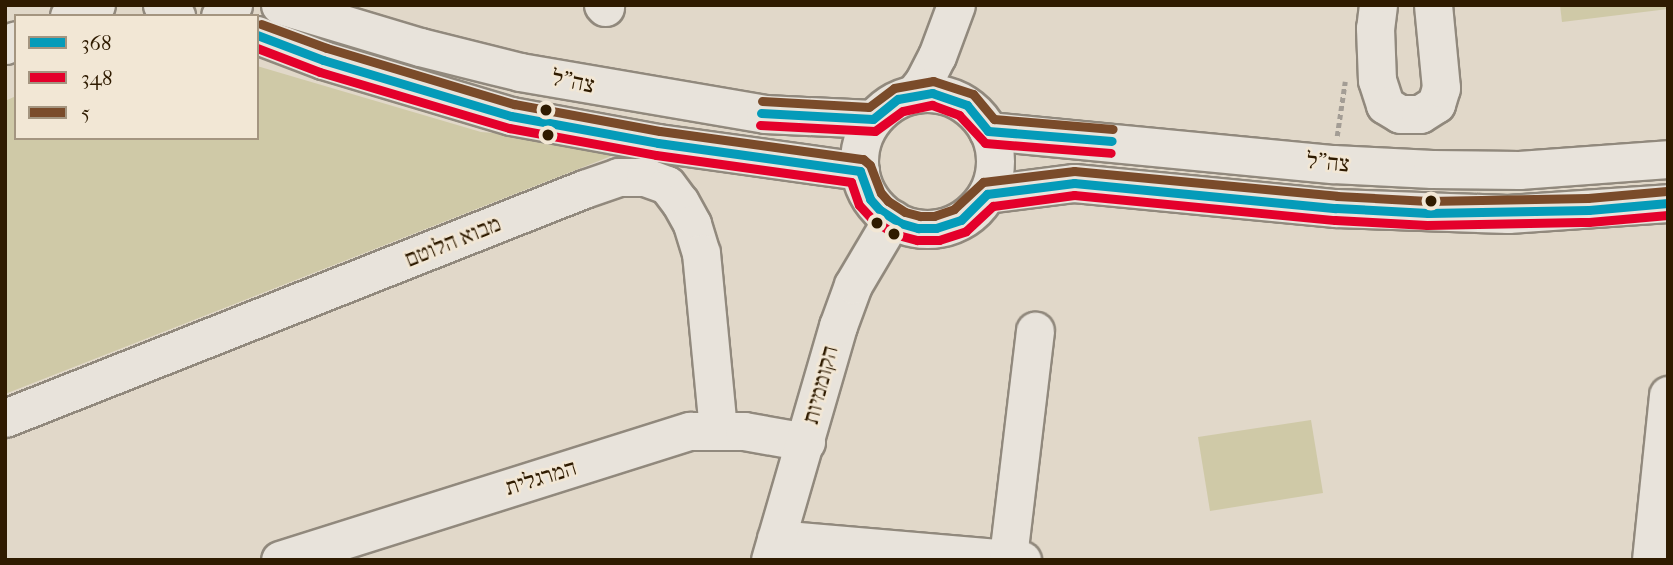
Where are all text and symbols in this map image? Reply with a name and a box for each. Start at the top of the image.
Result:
legend [14,14,259,140]
text: 368 [81,31,112,55]
street label: צה"ל [549,64,597,100]
text: 348 [81,66,113,90]
text: 5 [81,101,90,125]
unlabelled marker [539,103,553,117]
unlabelled marker [541,128,555,142]
street label: צה"ל [1305,147,1351,179]
unlabelled marker [1424,194,1438,208]
street label: מבוא הלוטם [401,210,505,274]
unlabelled marker [870,216,884,230]
unlabelled marker [887,227,901,241]
street label: הקוממיות [797,343,845,427]
street label: המרגלית [502,454,580,502]

